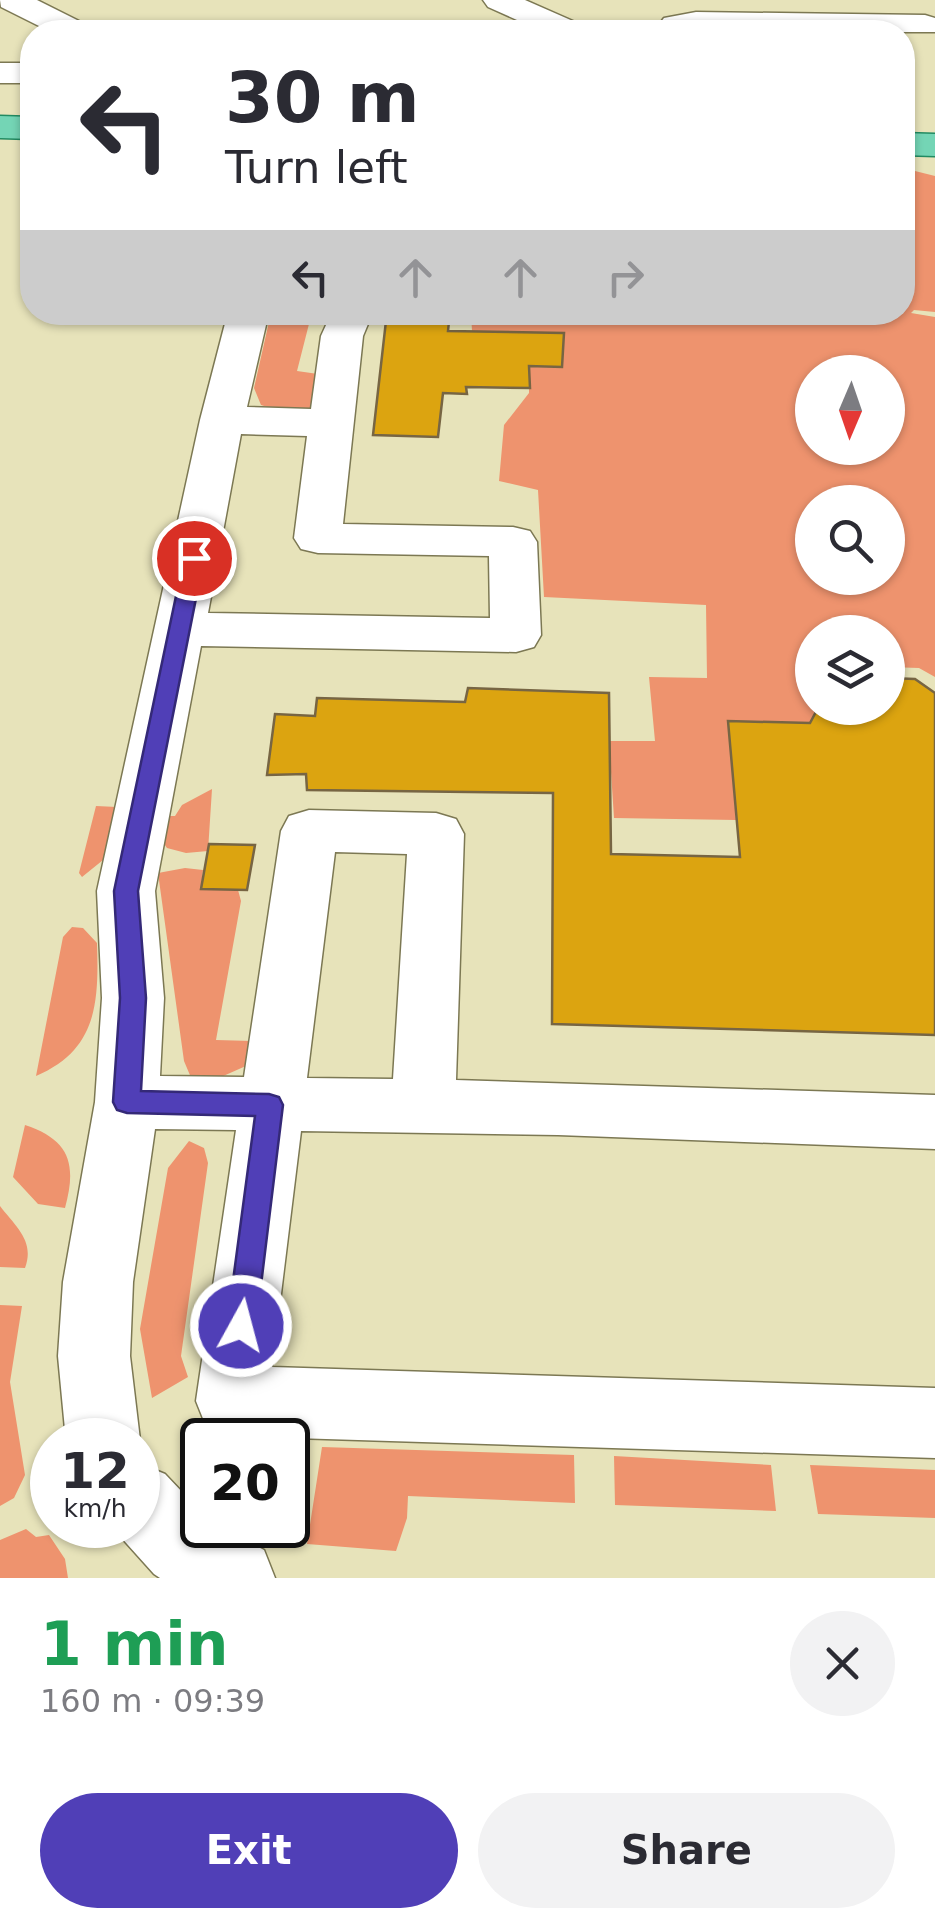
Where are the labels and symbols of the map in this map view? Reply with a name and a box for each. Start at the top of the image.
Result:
north arrow [795,355,905,465]
pin [152,516,237,601]
position arrow [189,1274,293,1378]
speed limit sign: 20 [180,1418,310,1548]

